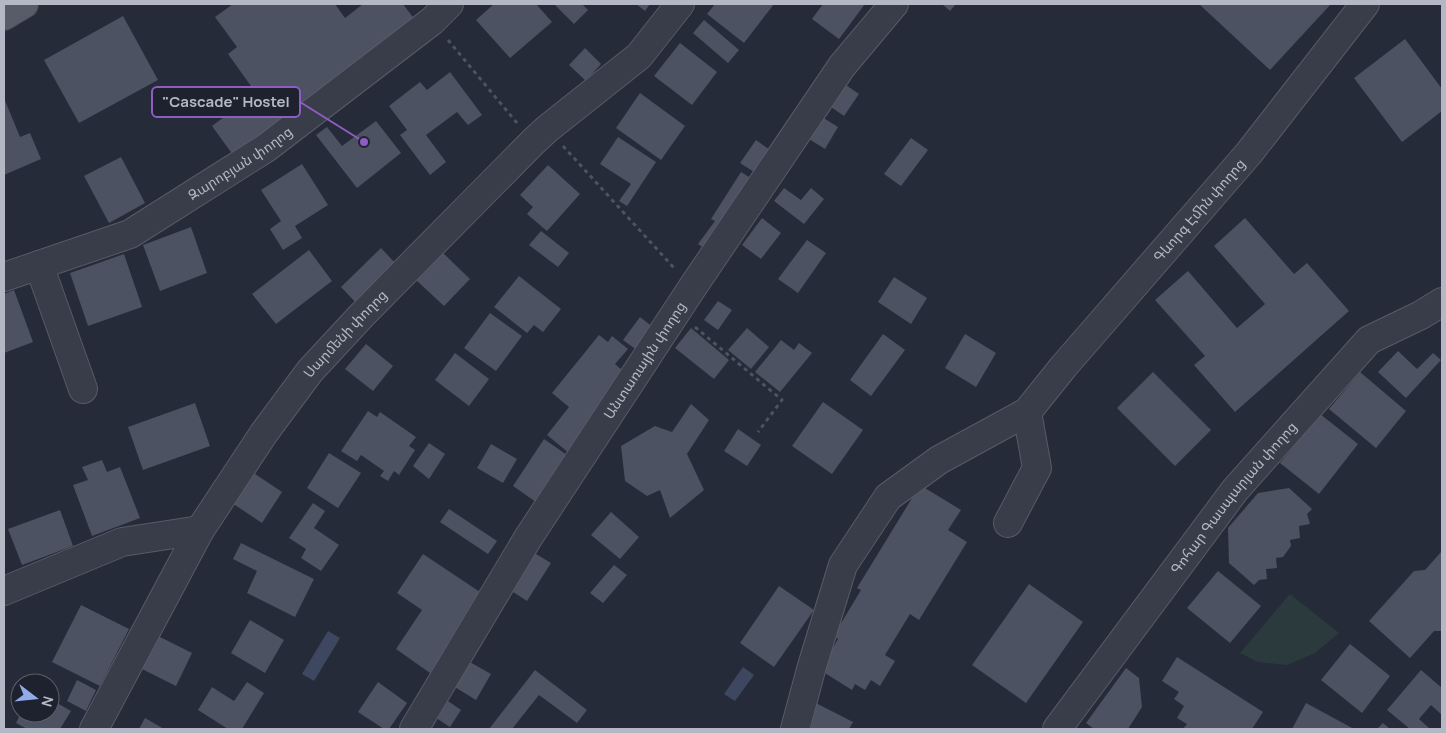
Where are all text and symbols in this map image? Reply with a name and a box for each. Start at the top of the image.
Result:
callout: "Cascade" Hostel [152,87,300,117]
text: "Cascade" Hostel [162,91,290,112]
street label: Զարոբյան փողոց [184,121,296,204]
street label: Գևորգ Էմին փողոց [1149,154,1249,266]
street label: Սարմենի փողոց [298,285,391,381]
street label: Անտառային փողոց [599,297,690,422]
street label: Գոհար Գասպարյան փողոց [1166,417,1301,578]
north arrow [10,673,60,723]
text: N [37,694,58,709]

